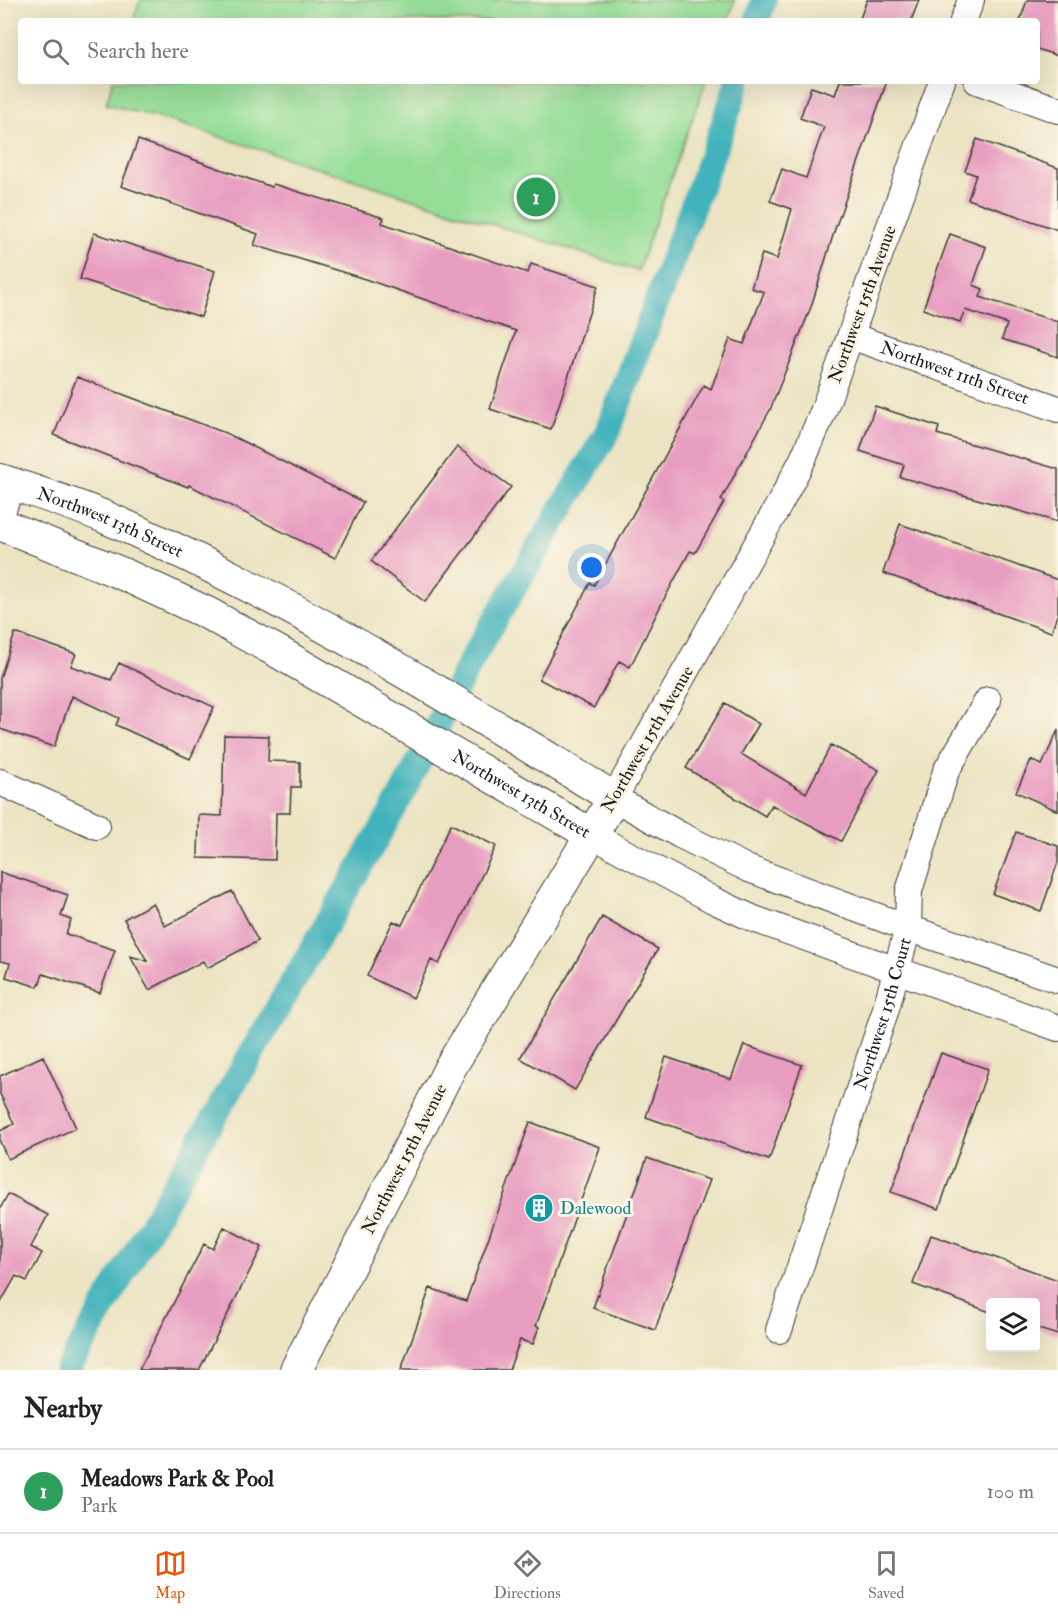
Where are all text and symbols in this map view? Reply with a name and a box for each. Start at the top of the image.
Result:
search box [18,18,1040,84]
icon: search [39,35,72,68]
text: Search here [87,37,189,65]
pin: 1 [516,174,556,220]
street label: Northwest 15th Avenue [823,222,902,386]
street label: Northwest 11th Street [877,336,1032,410]
street label: Northwest 13th Street [34,482,187,563]
your location [577,553,606,582]
street label: Northwest 15th Avenue [596,661,699,817]
street label: Northwest 13th Street [448,745,595,844]
street label: Northwest 15th Court [849,935,917,1093]
street label: Northwest 15th Avenue [357,1080,453,1238]
building icon: Dalewood [523,1192,555,1224]
place label: Dalewood [560,1197,631,1220]
map controls [986,1298,1040,1352]
button: layers [986,1298,1040,1352]
text: Nearby [24,1393,102,1425]
text: Meadows Park & Pool [81,1465,274,1493]
text: 1 [40,1479,47,1504]
text: 100 m [987,1479,1034,1504]
text: Park [81,1493,117,1518]
tab: Map [154,1547,187,1603]
tab: Directions [494,1547,561,1603]
tab: Saved [868,1547,904,1603]

